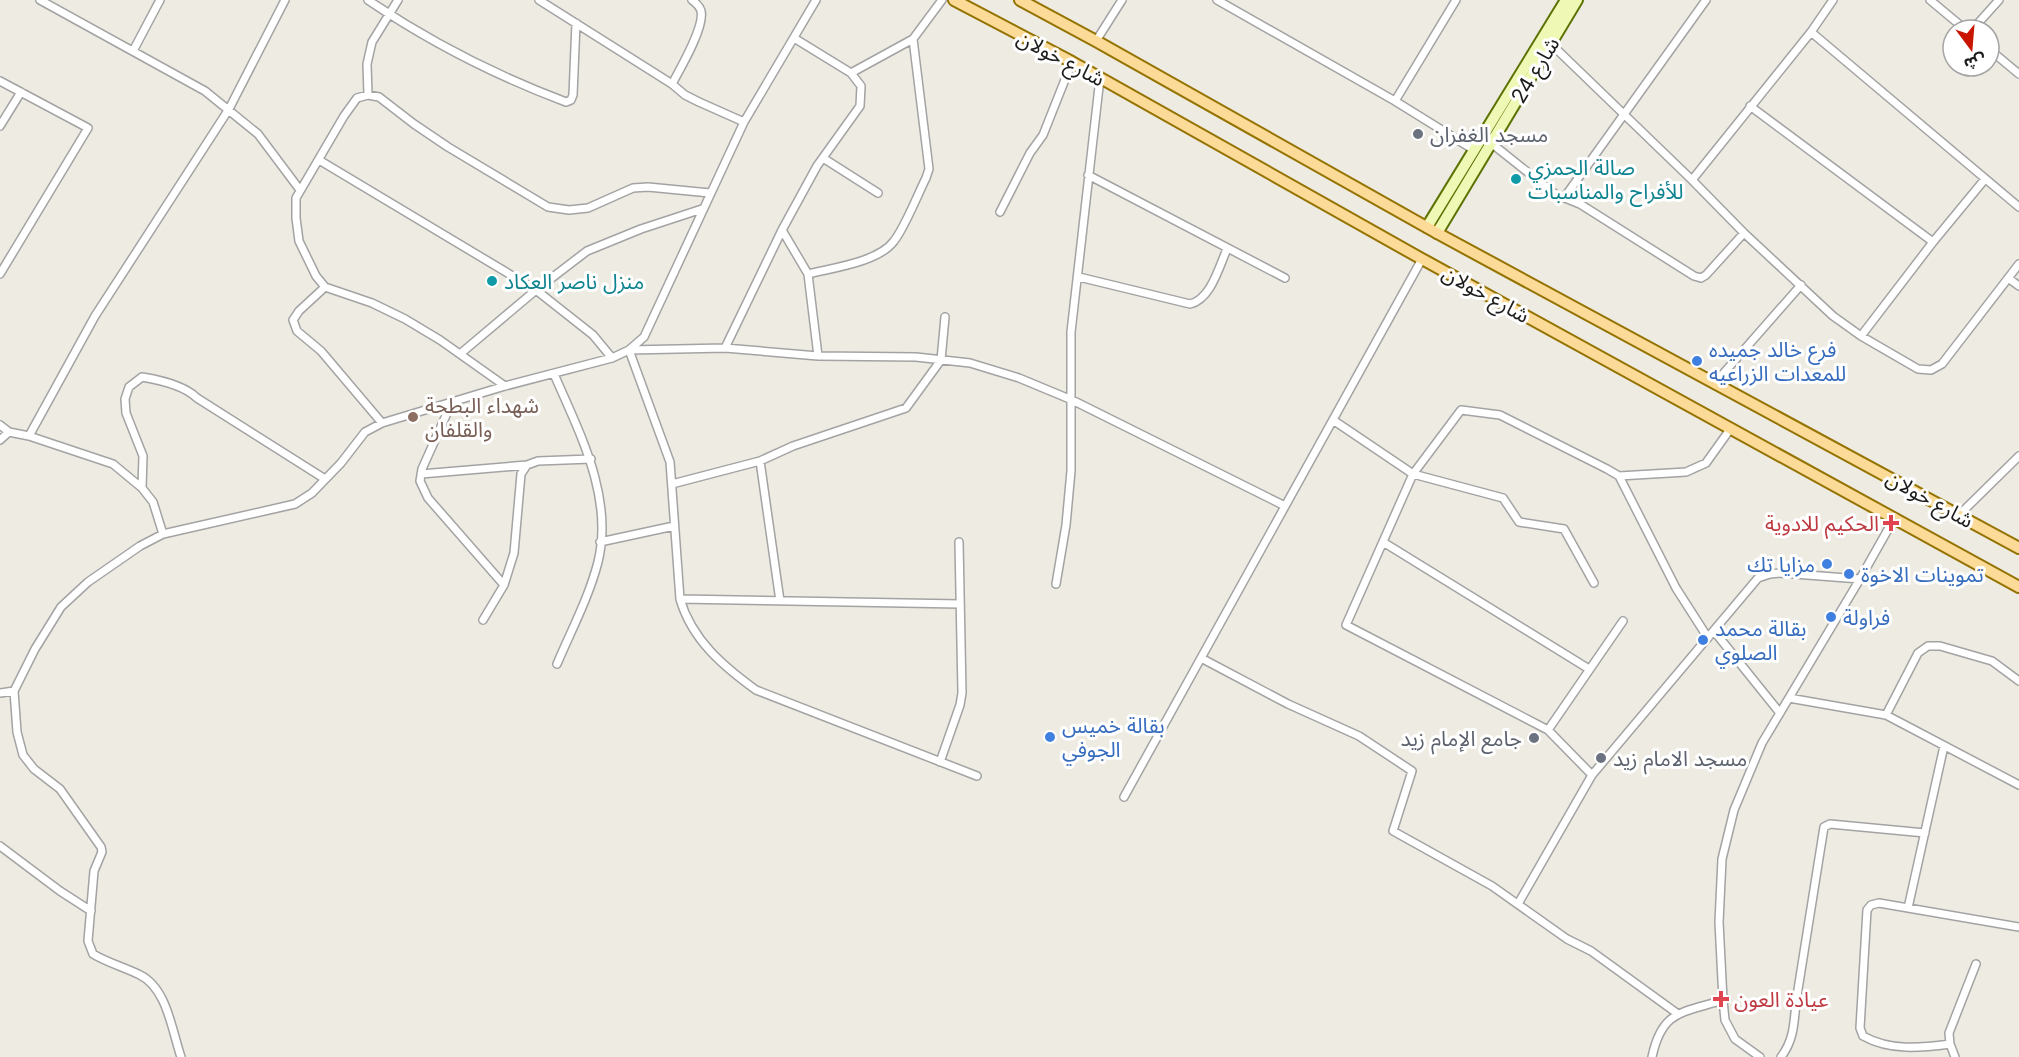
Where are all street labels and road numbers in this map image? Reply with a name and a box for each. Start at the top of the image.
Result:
street label: شارع خولان [1011,24,1109,94]
street label: شارع 24 [1506,32,1567,109]
street label: شارع خولان [1437,260,1534,331]
street label: شارع خولان [1881,465,1978,536]

